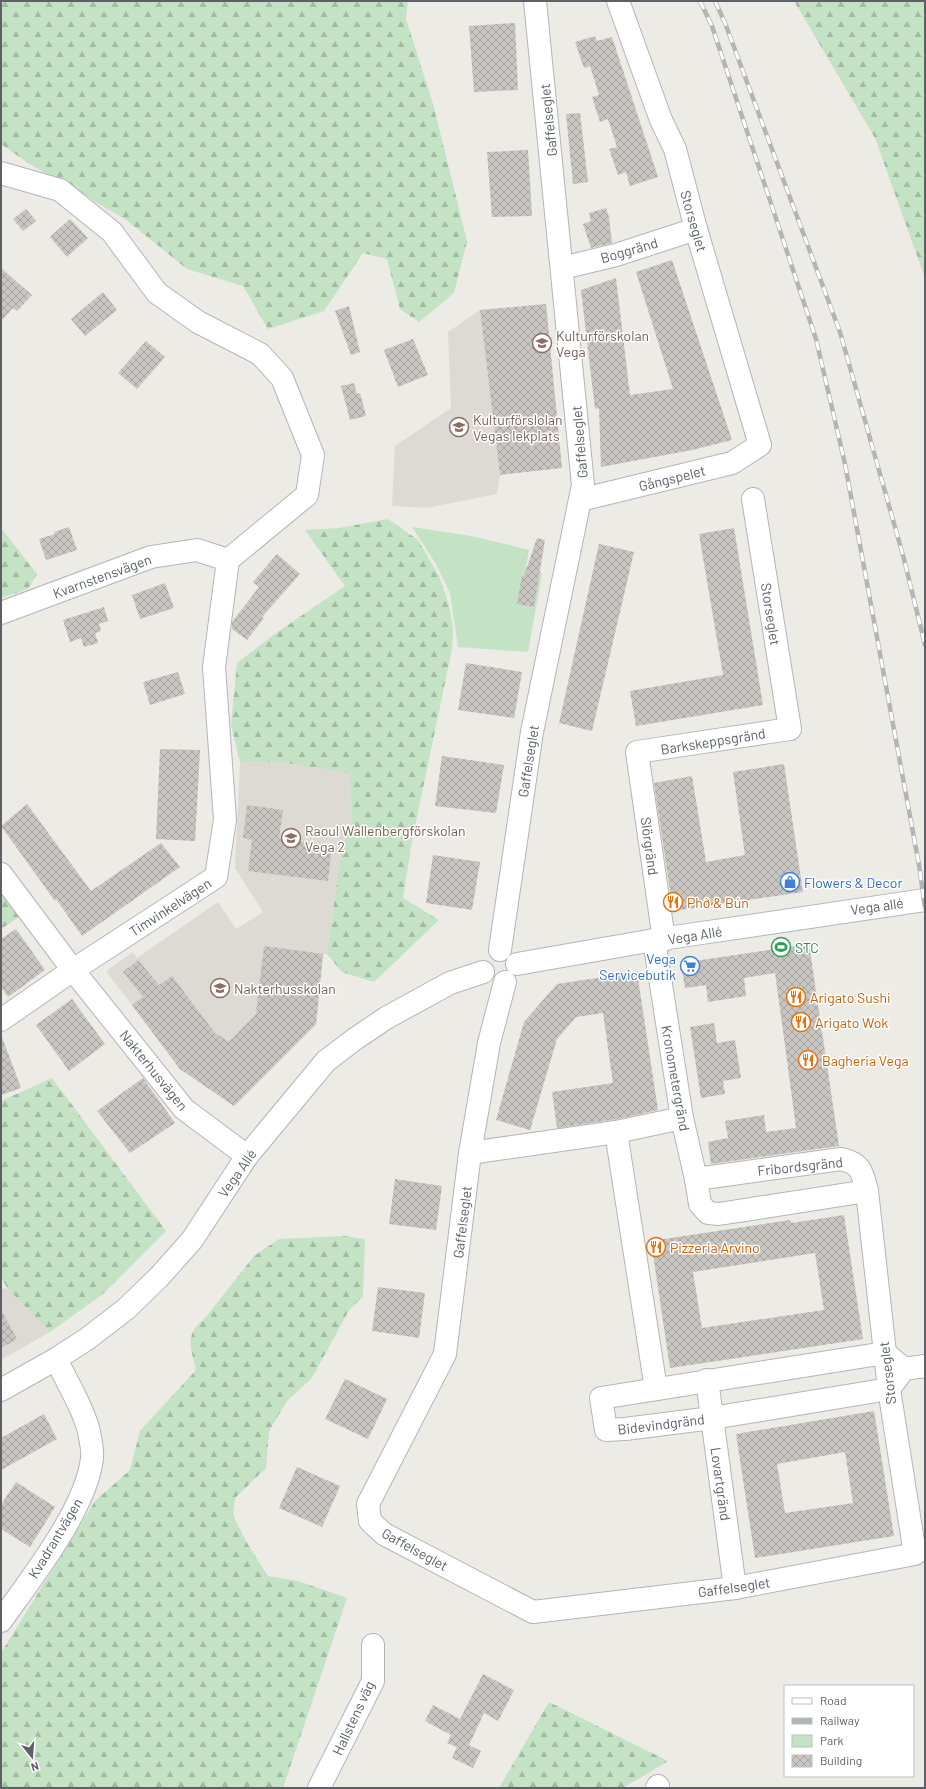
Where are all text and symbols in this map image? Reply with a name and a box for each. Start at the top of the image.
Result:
street label: Gaffelseglet [536,83,560,157]
street label: Storseglet [677,188,711,254]
street label: Boggränd [598,234,660,266]
place label: Kulturförskolan Vega [556,327,649,360]
school or university icon: Kulturförskolan Vega [531,332,553,354]
street label: Gaffelseglet [567,405,591,479]
place label: Kulturförslolan Vegas lekplats [473,411,563,444]
school or university icon: Kulturförslolan Vegas lekplats [448,416,470,438]
street label: Gångspelet [637,462,707,494]
street label: Kvarnstensvägen [50,550,154,602]
street label: Storseglet [758,581,784,647]
street label: Gaffelseglet [514,724,542,798]
street label: Barkskeppsgränd [659,724,767,758]
street label: Slörgränd [638,816,662,876]
place label: Raoul Wallenbergförskolan Vega 2 [305,822,465,855]
school or university icon: Raoul Wallenbergförskolan Vega 2 [280,827,302,849]
shop icon: Flowers & Decor [779,871,801,893]
street label: Timvinkelvägen [126,874,214,940]
place label: Flowers & Decor [804,874,903,891]
restaurant icon: Phở & Bún [662,891,684,913]
place label: Phở & Bún [687,894,749,911]
street label: Vega allé [849,894,905,918]
street label: Vega Allé [667,922,723,948]
sports icon: STC [770,936,792,958]
place label: STC [795,939,819,956]
place label: Vega Servicebutik [599,950,676,983]
supermarket icon: Vega Servicebutik [679,955,701,977]
school or university icon: Nakterhusskolan [209,977,231,999]
place label: Nakterhusskolan [234,980,336,997]
restaurant icon: Arigato Sushi [785,986,807,1008]
place label: Arigato Sushi [810,989,891,1006]
restaurant icon: Arigato Wok [790,1011,812,1033]
place label: Arigato Wok [815,1014,888,1031]
street label: Kronometergränd [658,1024,694,1132]
street label: Nakterhusvägen [116,1026,192,1114]
restaurant icon: Bagheria Vega [797,1049,819,1071]
place label: Bagheria Vega [822,1052,909,1069]
street label: Vega Allé [214,1146,260,1200]
street label: Fribordsgränd [756,1153,844,1179]
street label: Gaffelseglet [449,1185,475,1259]
restaurant icon: Pizzeria Arvino [645,1236,667,1258]
place label: Pizzeria Arvino [670,1239,760,1256]
street label: Storseglet [875,1341,899,1405]
street label: Bidevindgränd [617,1410,705,1438]
street label: Lovartgränd [707,1446,735,1522]
street label: Kvadrantvägen [24,1495,86,1581]
street label: Gaffelseglet [379,1524,451,1574]
street label: Gaffelseglet [697,1574,771,1600]
street label: Hallstens väg [328,1678,378,1758]
legend [784,1685,914,1777]
text: Road [820,1693,847,1707]
text: Railway [820,1713,860,1727]
text: Park [820,1733,844,1747]
north arrow [12,1737,52,1777]
text: Building [820,1753,862,1767]
text: N [30,1760,40,1774]

